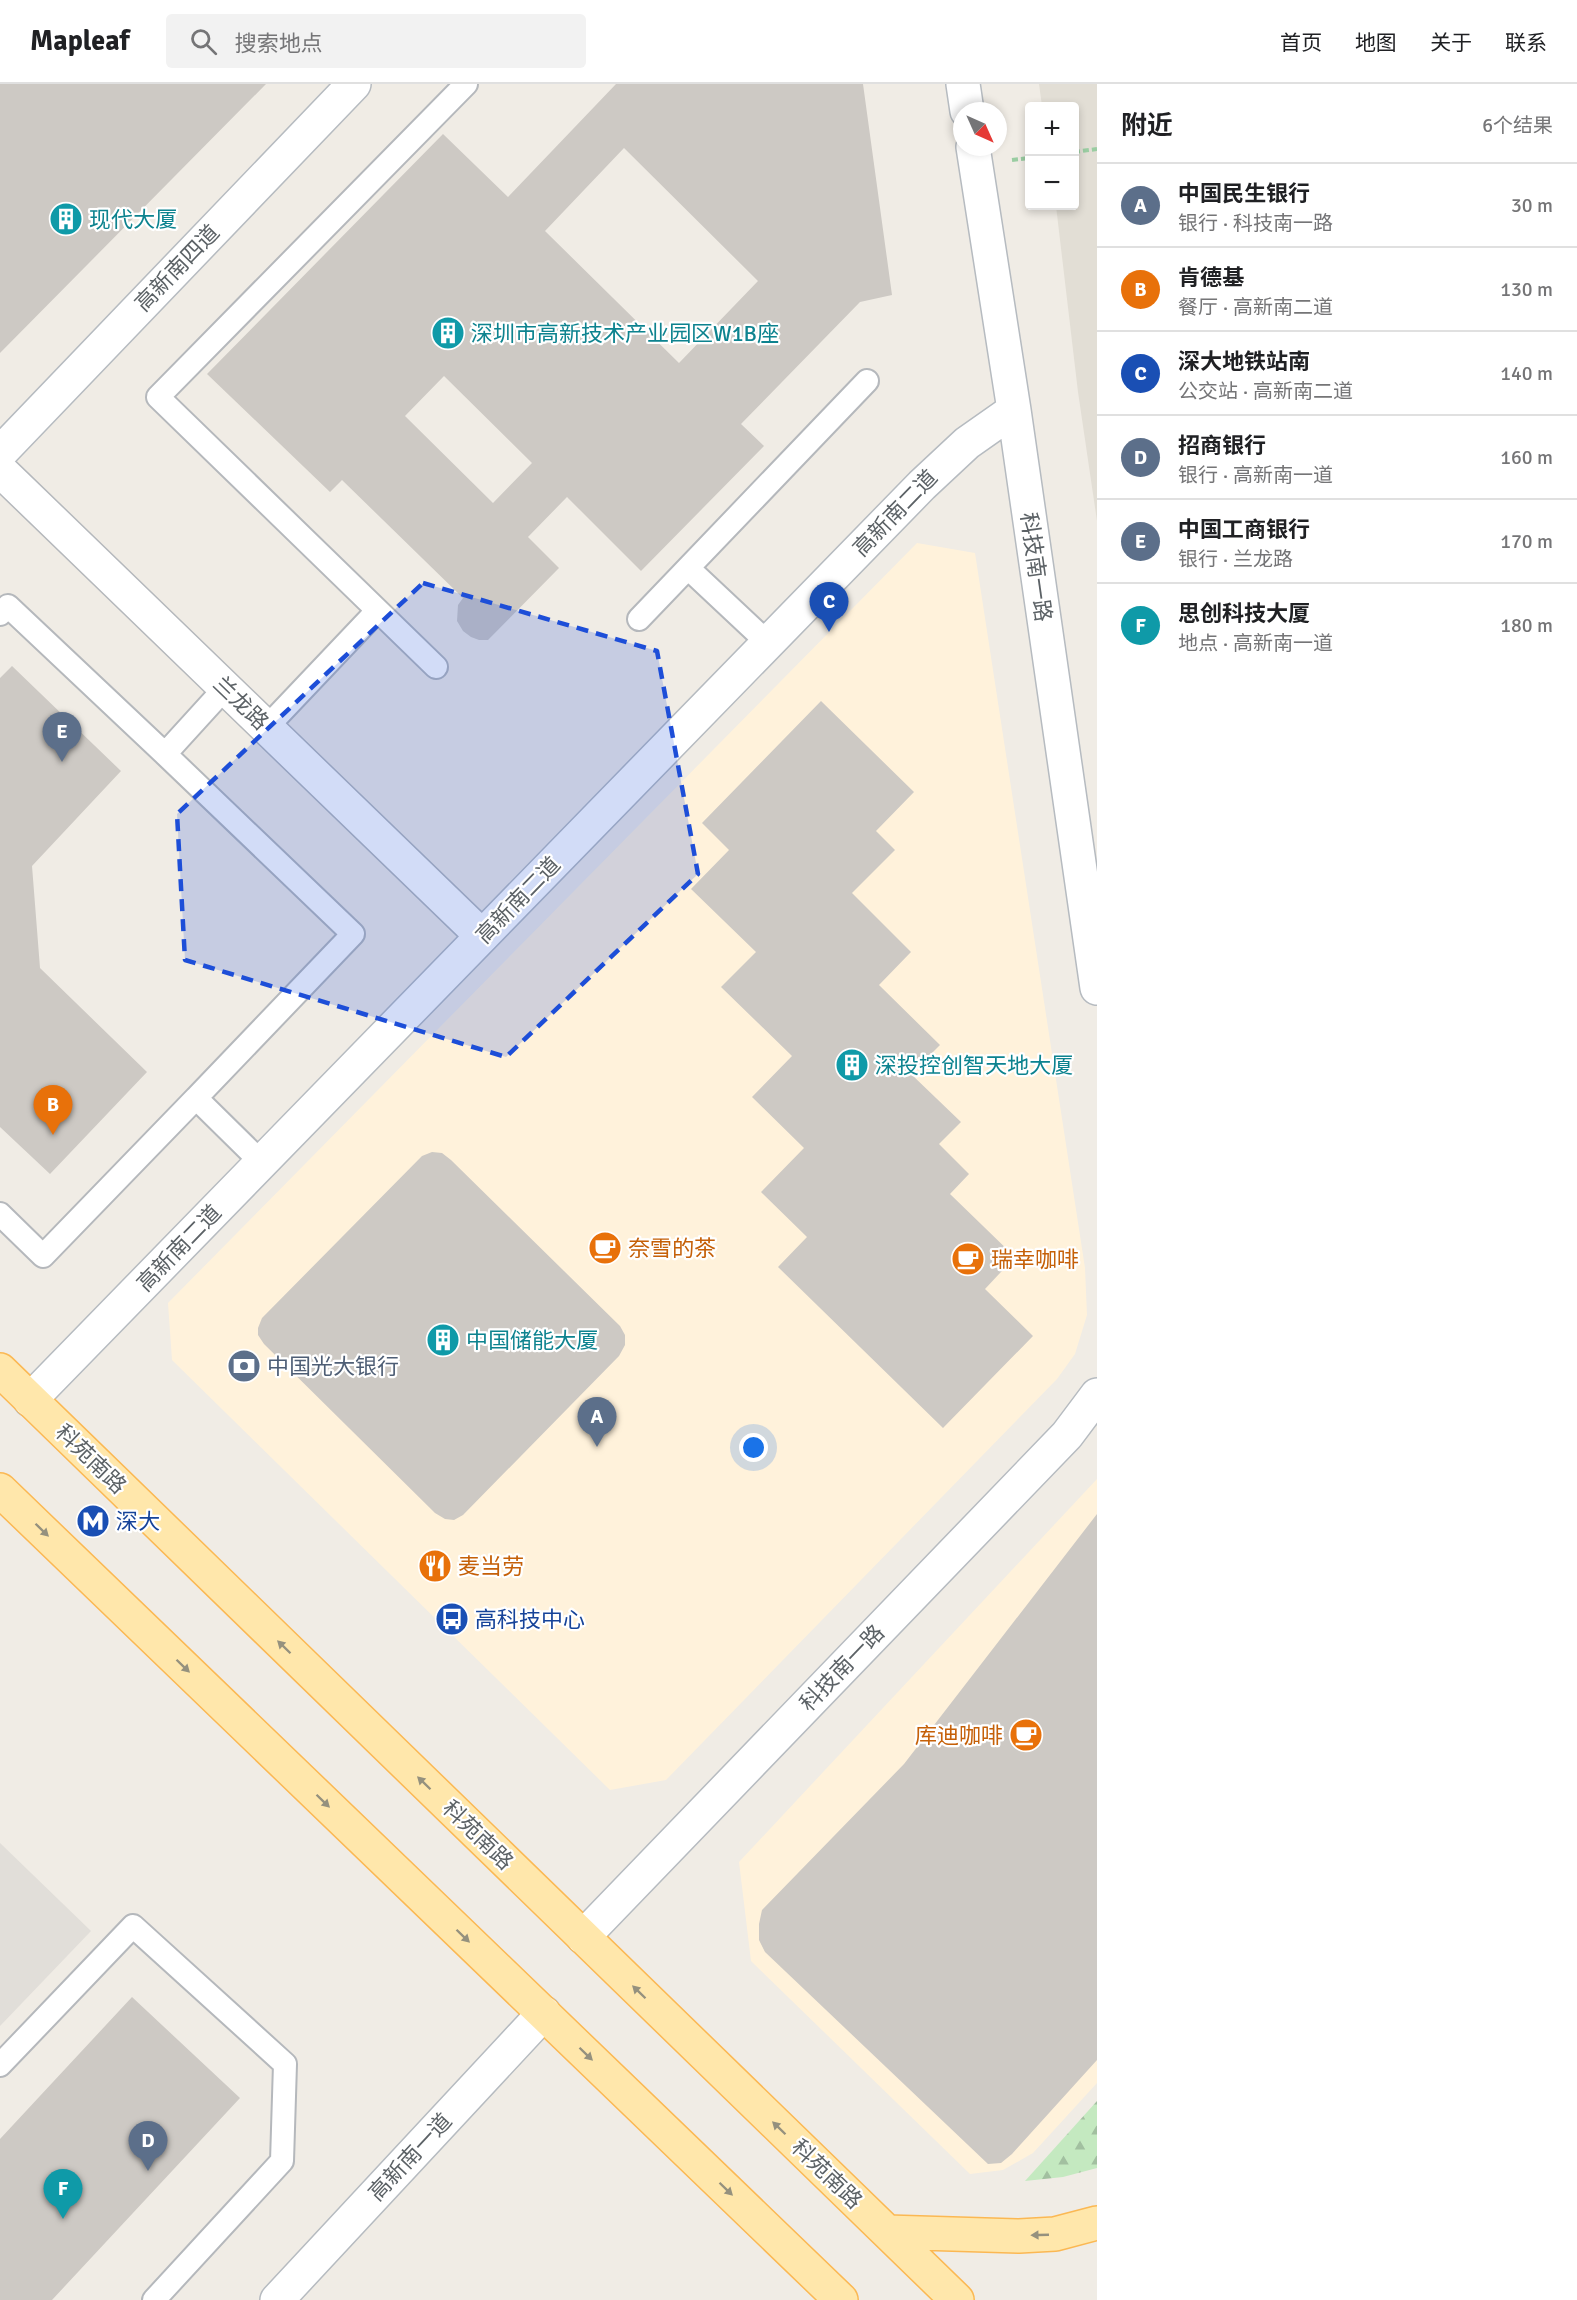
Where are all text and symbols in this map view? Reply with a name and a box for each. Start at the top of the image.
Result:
search box [166,14,586,68]
text: Mapleaf [30,24,130,58]
icon: search [187,25,220,58]
text: 搜索地点 [235,30,323,57]
text: 首页 [1280,30,1322,56]
text: 地图 [1355,30,1397,56]
text: 关于 [1430,30,1472,56]
text: 联系 [1505,30,1547,56]
north arrow [953,102,1007,156]
map controls [1025,102,1079,210]
button: + [1025,102,1079,156]
text: 附近 [1121,110,1173,142]
text: 6个结果 [1482,113,1553,138]
button: − [1025,156,1079,210]
text: 中国民生银行 [1178,180,1310,207]
text: A [1134,193,1147,218]
text: 30 m [1511,193,1553,218]
building icon: 现代大厦 [48,201,84,237]
place label: 现代大厦 [89,206,177,233]
text: 银行 · 科技南一路 [1178,211,1333,236]
street label: 高新南四道 [129,219,225,317]
text: 肯德基 [1178,264,1244,291]
text: B [1134,277,1147,302]
text: 130 m [1500,277,1553,302]
text: 餐厅 · 高新南二道 [1178,295,1333,320]
building icon: 深圳市高新技术产业园区W1B座 [430,315,466,351]
place label: 深圳市高新技术产业园区W1B座 [471,320,779,347]
text: 深大地铁站南 [1178,348,1310,375]
text: C [1134,361,1147,386]
text: 140 m [1500,361,1553,386]
text: 公交站 · 高新南二道 [1178,379,1353,404]
text: 招商银行 [1178,432,1266,459]
text: D [1134,445,1147,470]
text: 160 m [1500,445,1553,470]
text: 银行 · 高新南一道 [1178,463,1333,488]
street label: 高新南二道 [847,464,943,562]
street label: 科技南一路 [1015,511,1057,623]
text: 中国工商银行 [1178,516,1310,543]
text: E [1135,529,1146,554]
text: 170 m [1500,529,1553,554]
text: 银行 · 兰龙路 [1178,547,1293,572]
pin: C [810,582,848,632]
text: 思创科技大厦 [1178,600,1310,627]
text: F [1135,613,1146,638]
text: 180 m [1500,613,1553,638]
text: 地点 · 高新南一道 [1178,631,1333,656]
street label: 兰龙路 [208,670,274,736]
pin: E [42,712,82,762]
street label: 高新南二道 [470,851,566,949]
building icon: 深投控创智天地大厦 [834,1047,870,1083]
place label: 深投控创智天地大厦 [875,1052,1073,1079]
pin: B [34,1086,72,1135]
street label: 高新南二道 [131,1199,227,1297]
cafe icon: 奈雪的茶 [587,1230,623,1266]
place label: 奈雪的茶 [628,1235,716,1262]
cafe icon: 瑞幸咖啡 [950,1241,986,1277]
place label: 瑞幸咖啡 [991,1246,1079,1273]
building icon: 中国储能大厦 [425,1322,461,1358]
place label: 中国储能大厦 [466,1327,598,1354]
bank icon: 中国光大银行 [226,1348,262,1384]
place label: 中国光大银行 [267,1353,399,1380]
pin: A [578,1398,616,1447]
street label: 科苑南路 [50,1419,132,1499]
your location [739,1433,768,1462]
metro station icon: 深大 [75,1503,111,1539]
place label: 深大 [116,1508,160,1535]
one-way arrow [35,1523,49,1537]
restaurant icon: 麦当劳 [417,1548,453,1584]
place label: 麦当劳 [458,1553,524,1580]
bus stop icon: 高科技中心 [434,1601,470,1637]
place label: 高科技中心 [475,1606,585,1633]
street label: 科技南一路 [794,1619,890,1717]
one-way arrow [278,1640,292,1654]
one-way arrow [175,1658,189,1672]
cafe icon: 库迪咖啡 [1008,1717,1044,1753]
place label: 库迪咖啡 [915,1722,1003,1749]
one-way arrow [418,1776,432,1790]
one-way arrow [316,1793,330,1807]
street label: 科苑南路 [437,1795,519,1875]
one-way arrow [456,1929,471,1943]
one-way arrow [633,1985,647,1999]
one-way arrow [578,2047,593,2061]
street label: 高新南一道 [363,2108,457,2206]
one-way arrow [773,2121,787,2135]
pin: D [128,2122,168,2171]
street label: 科苑南路 [786,2134,868,2214]
pin: F [44,2170,82,2219]
one-way arrow [719,2182,733,2196]
one-way arrow [1030,2230,1049,2240]

